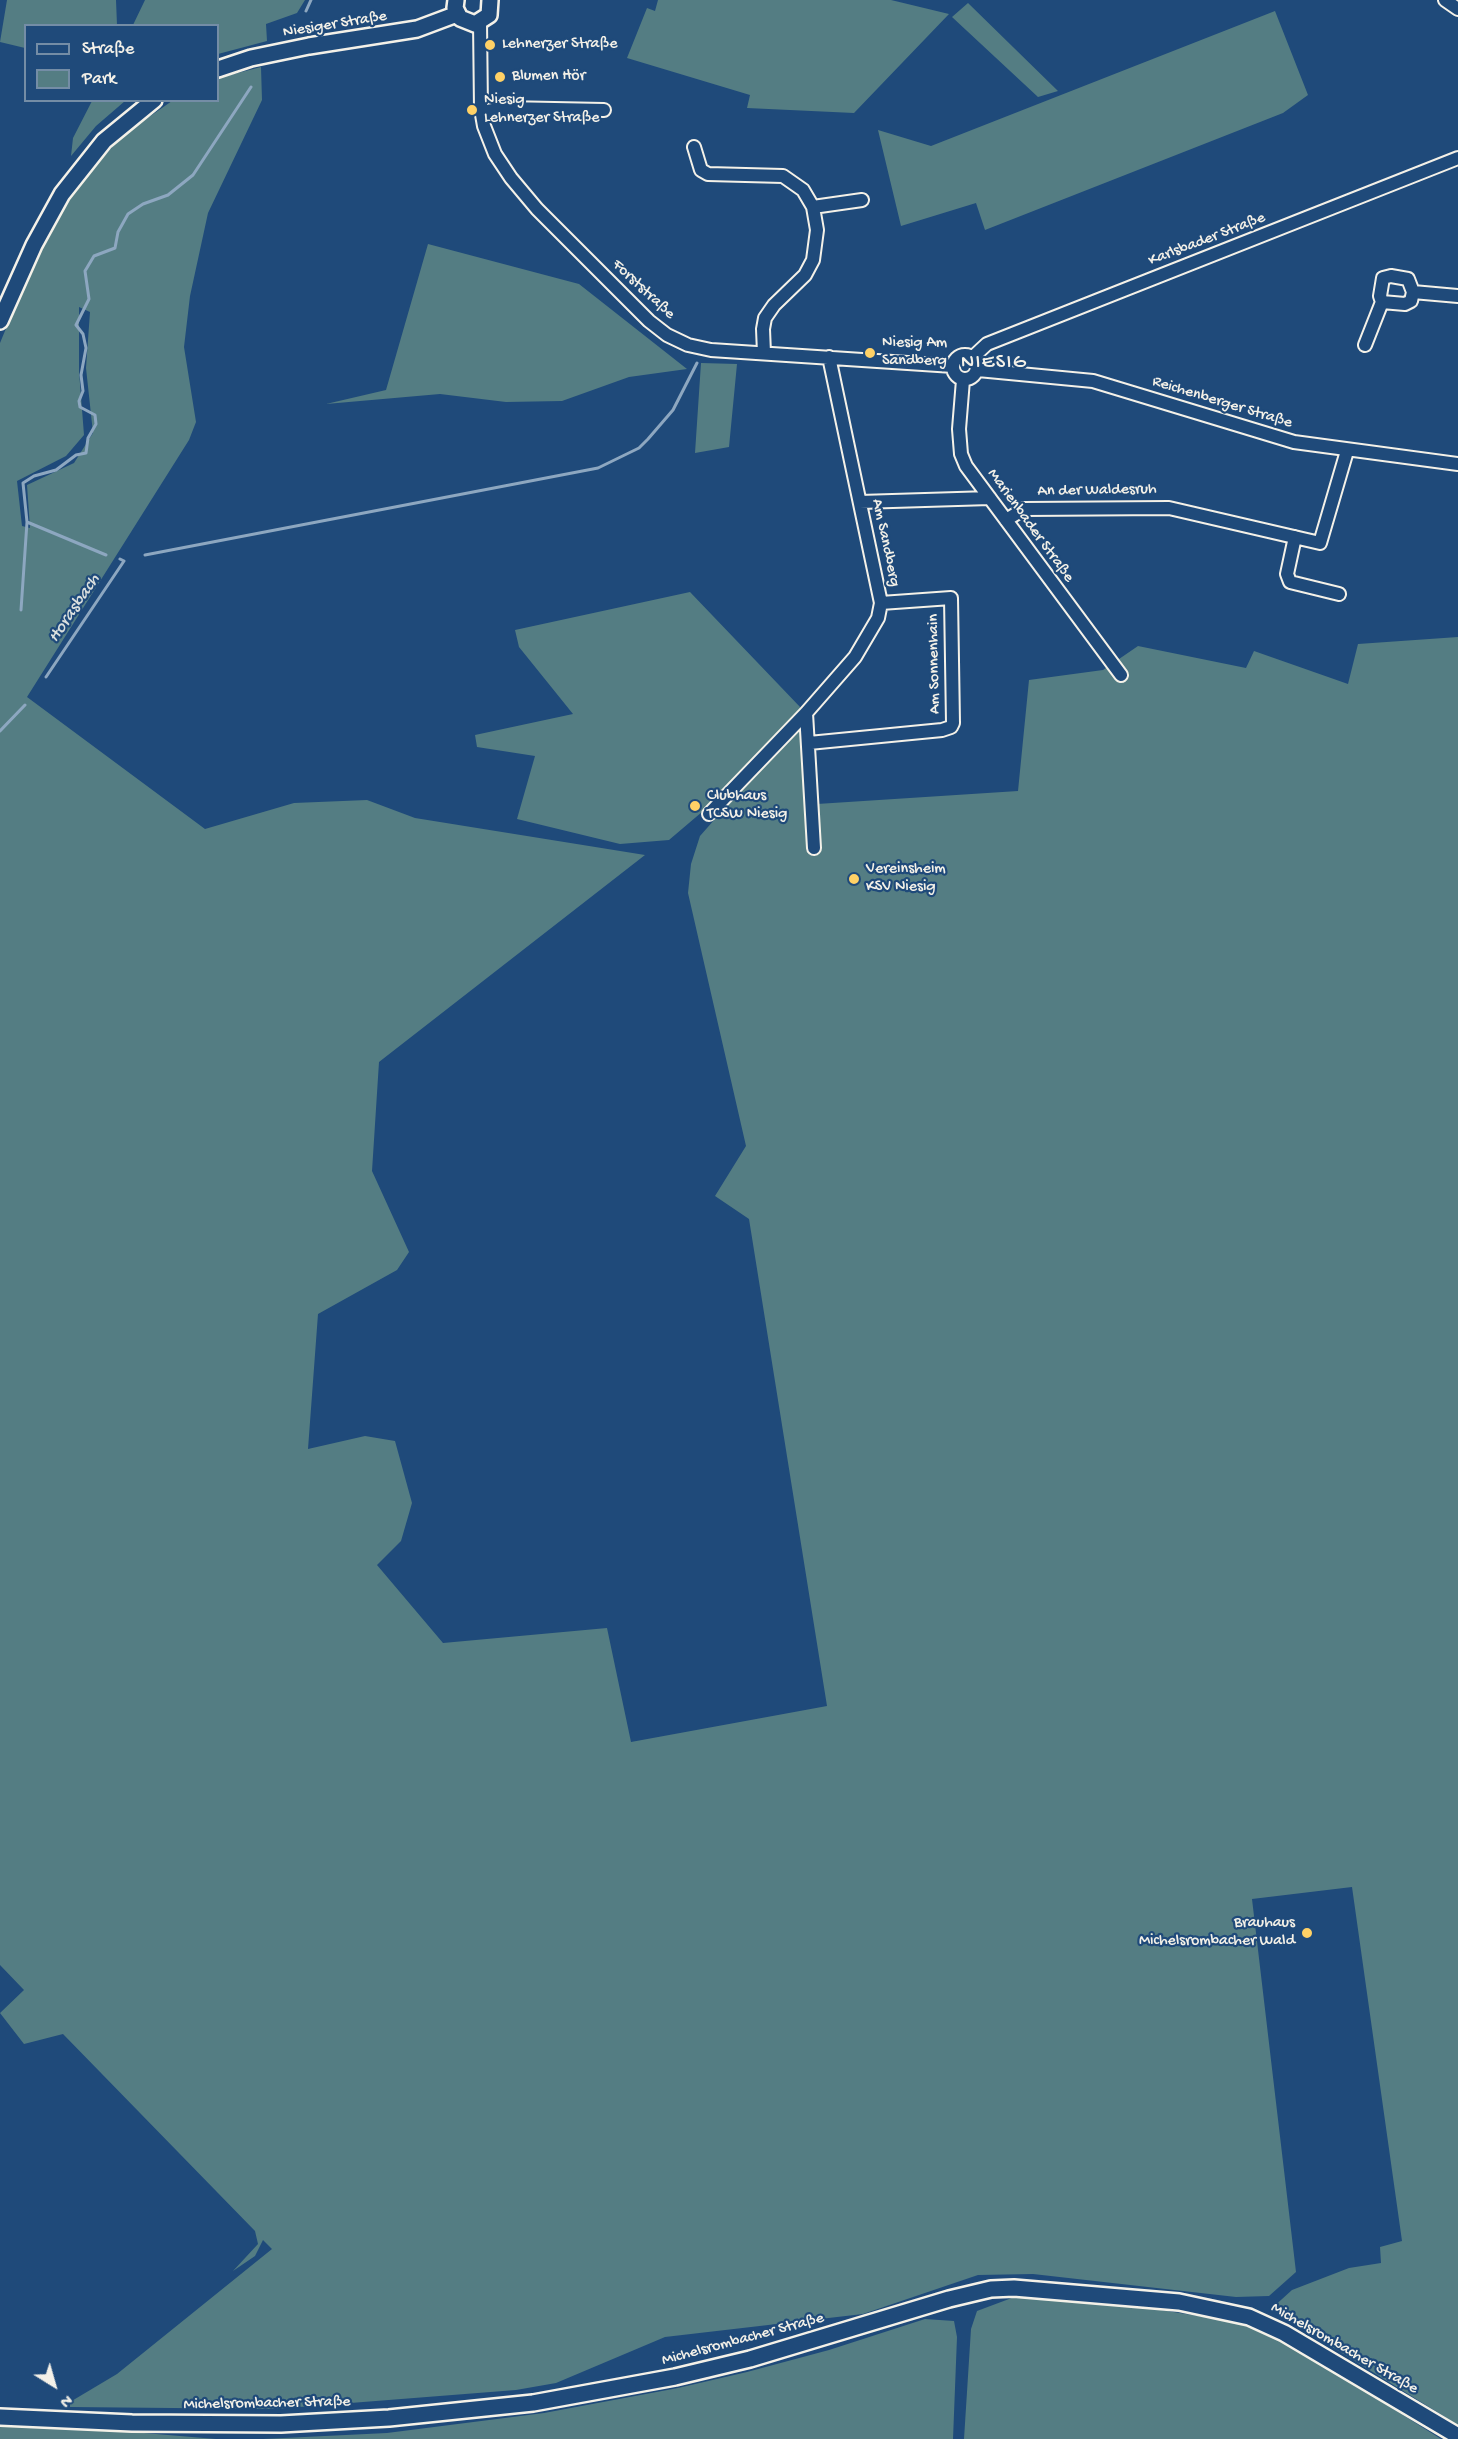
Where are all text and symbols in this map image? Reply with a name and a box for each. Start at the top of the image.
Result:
street label: Niesiger Straße [282,7,388,43]
legend [24,24,219,102]
place label: Lehnerzer Straße [502,35,617,55]
marker: Lehnerzer Straße [483,38,497,52]
text: Straße [82,39,134,60]
place label: Blumen Hör [512,67,585,87]
text: Park [82,69,116,90]
marker: Blumen Hör [493,70,507,84]
place label: Niesig Lehnerzer Straße [484,91,599,129]
marker: Niesig Lehnerzer Straße [465,103,479,117]
street label: Karlsbader Straße [1146,209,1268,271]
street label: Forststraße [607,256,679,324]
place label: Niesig Am Sandberg [882,334,947,372]
marker: Niesig Am Sandberg [863,346,877,360]
district label: NIESIG [961,352,1027,376]
street label: Reichenberger Straße [1150,373,1294,433]
street label: Marienbader Straße [982,465,1078,587]
street label: An der Waldesruh [1037,480,1157,502]
street label: Am Sandberg [866,497,904,589]
water label: Horasbach [44,571,106,647]
street label: Am Sonnenhain [925,614,945,714]
place label: Clubhaus TCSW Niesig [707,787,787,825]
marker: Clubhaus TCSW Niesig [688,799,702,813]
place label: Vereinsheim KSV Niesig [866,860,946,898]
marker: Vereinsheim KSV Niesig [847,872,861,886]
place label: Brauhaus Michelsrombacher Wald [1139,1914,1295,1952]
marker: Brauhaus Michelsrombacher Wald [1300,1926,1314,1940]
street label: Michelsrombacher Straße [1267,2299,1421,2399]
street label: Michelsrombacher Straße [660,2309,826,2371]
north arrow [24,2355,84,2415]
text: N [55,2389,75,2411]
street label: Michelsrombacher Straße [183,2393,351,2415]

